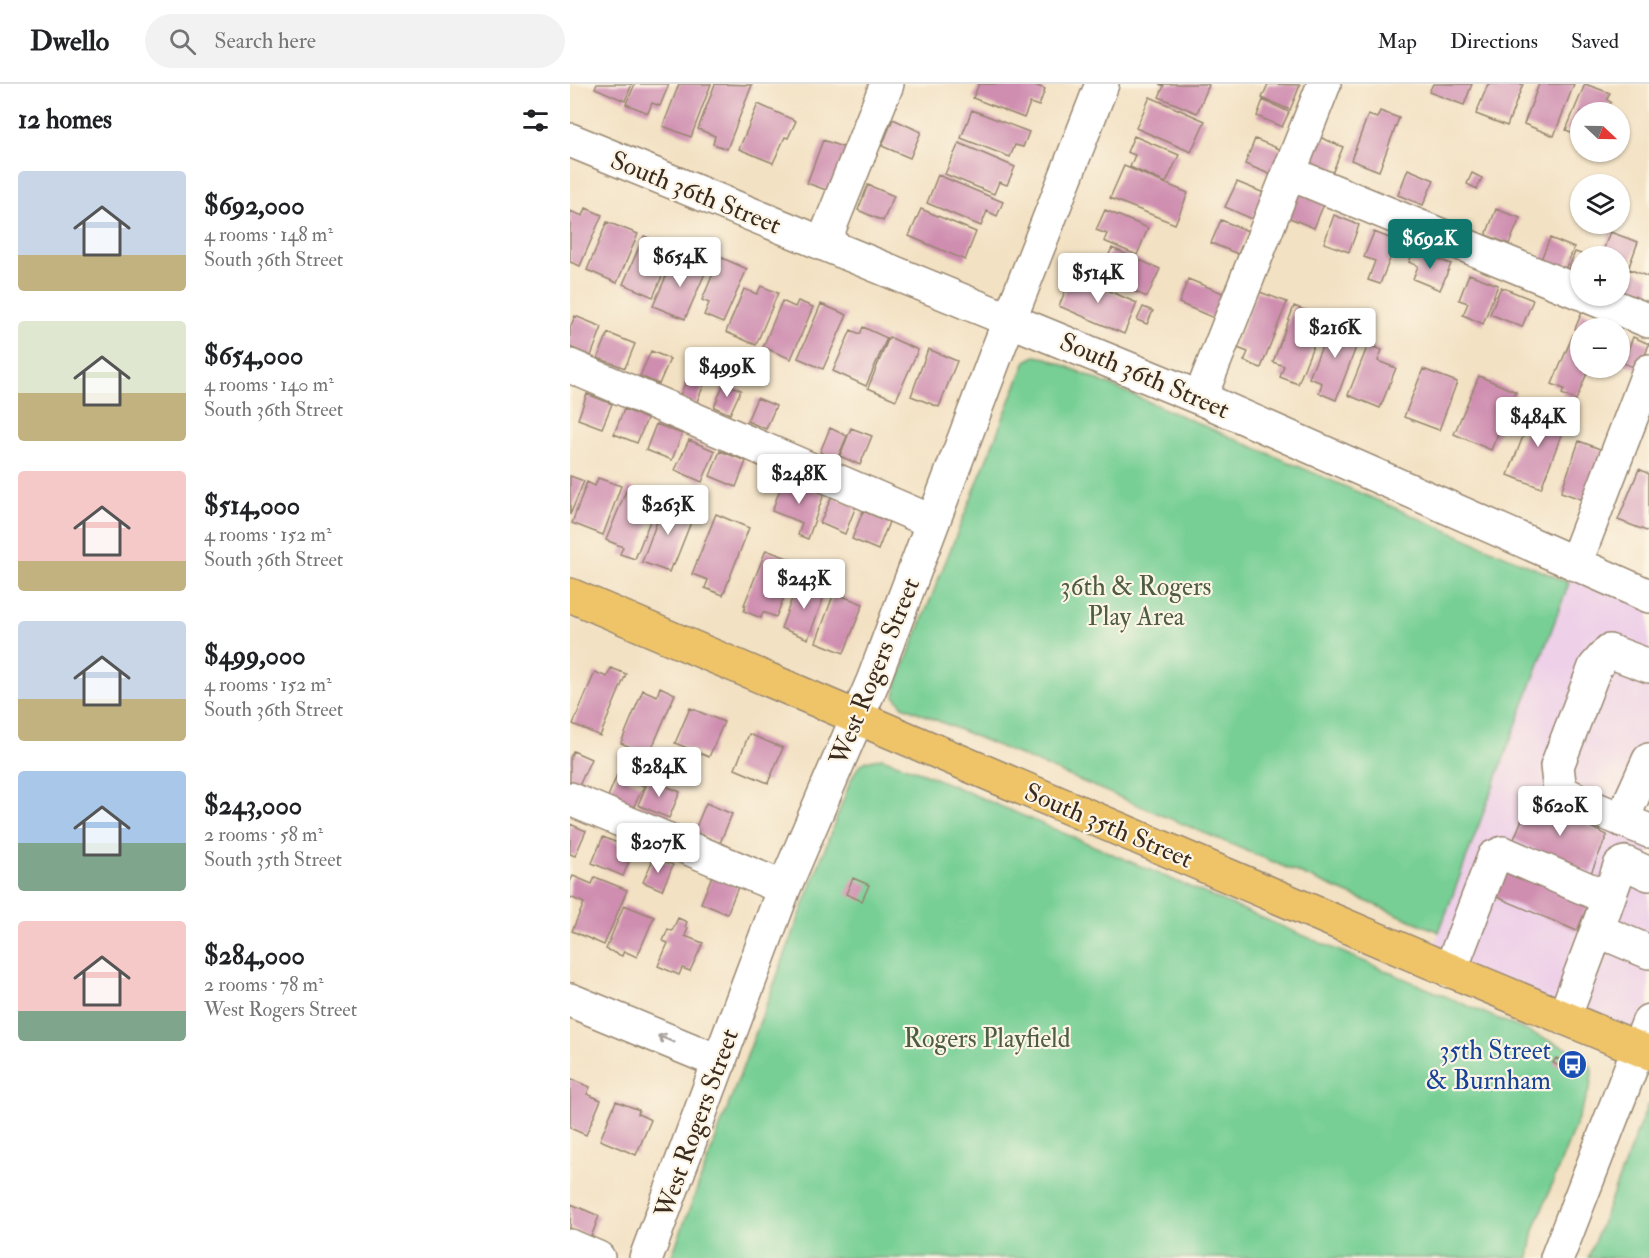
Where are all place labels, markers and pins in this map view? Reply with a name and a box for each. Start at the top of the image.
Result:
pin: $692K [1388,219,1472,270]
pin: $654K [638,237,722,288]
pin: $514K [1056,253,1140,304]
pin: $216K [1293,308,1377,359]
pin: $499K [685,347,769,398]
pin: $484K [1496,397,1580,448]
pin: $248K [757,454,841,505]
pin: $263K [626,485,710,536]
pin: $243K [762,559,846,610]
pin: $284K [617,747,701,798]
pin: $620K [1518,786,1602,837]
pin: $207K [616,823,700,874]
place label: 35th Street & Burnham [1426,1035,1551,1097]
bus stop icon: 35th Street & Burnham [1556,1049,1588,1081]

